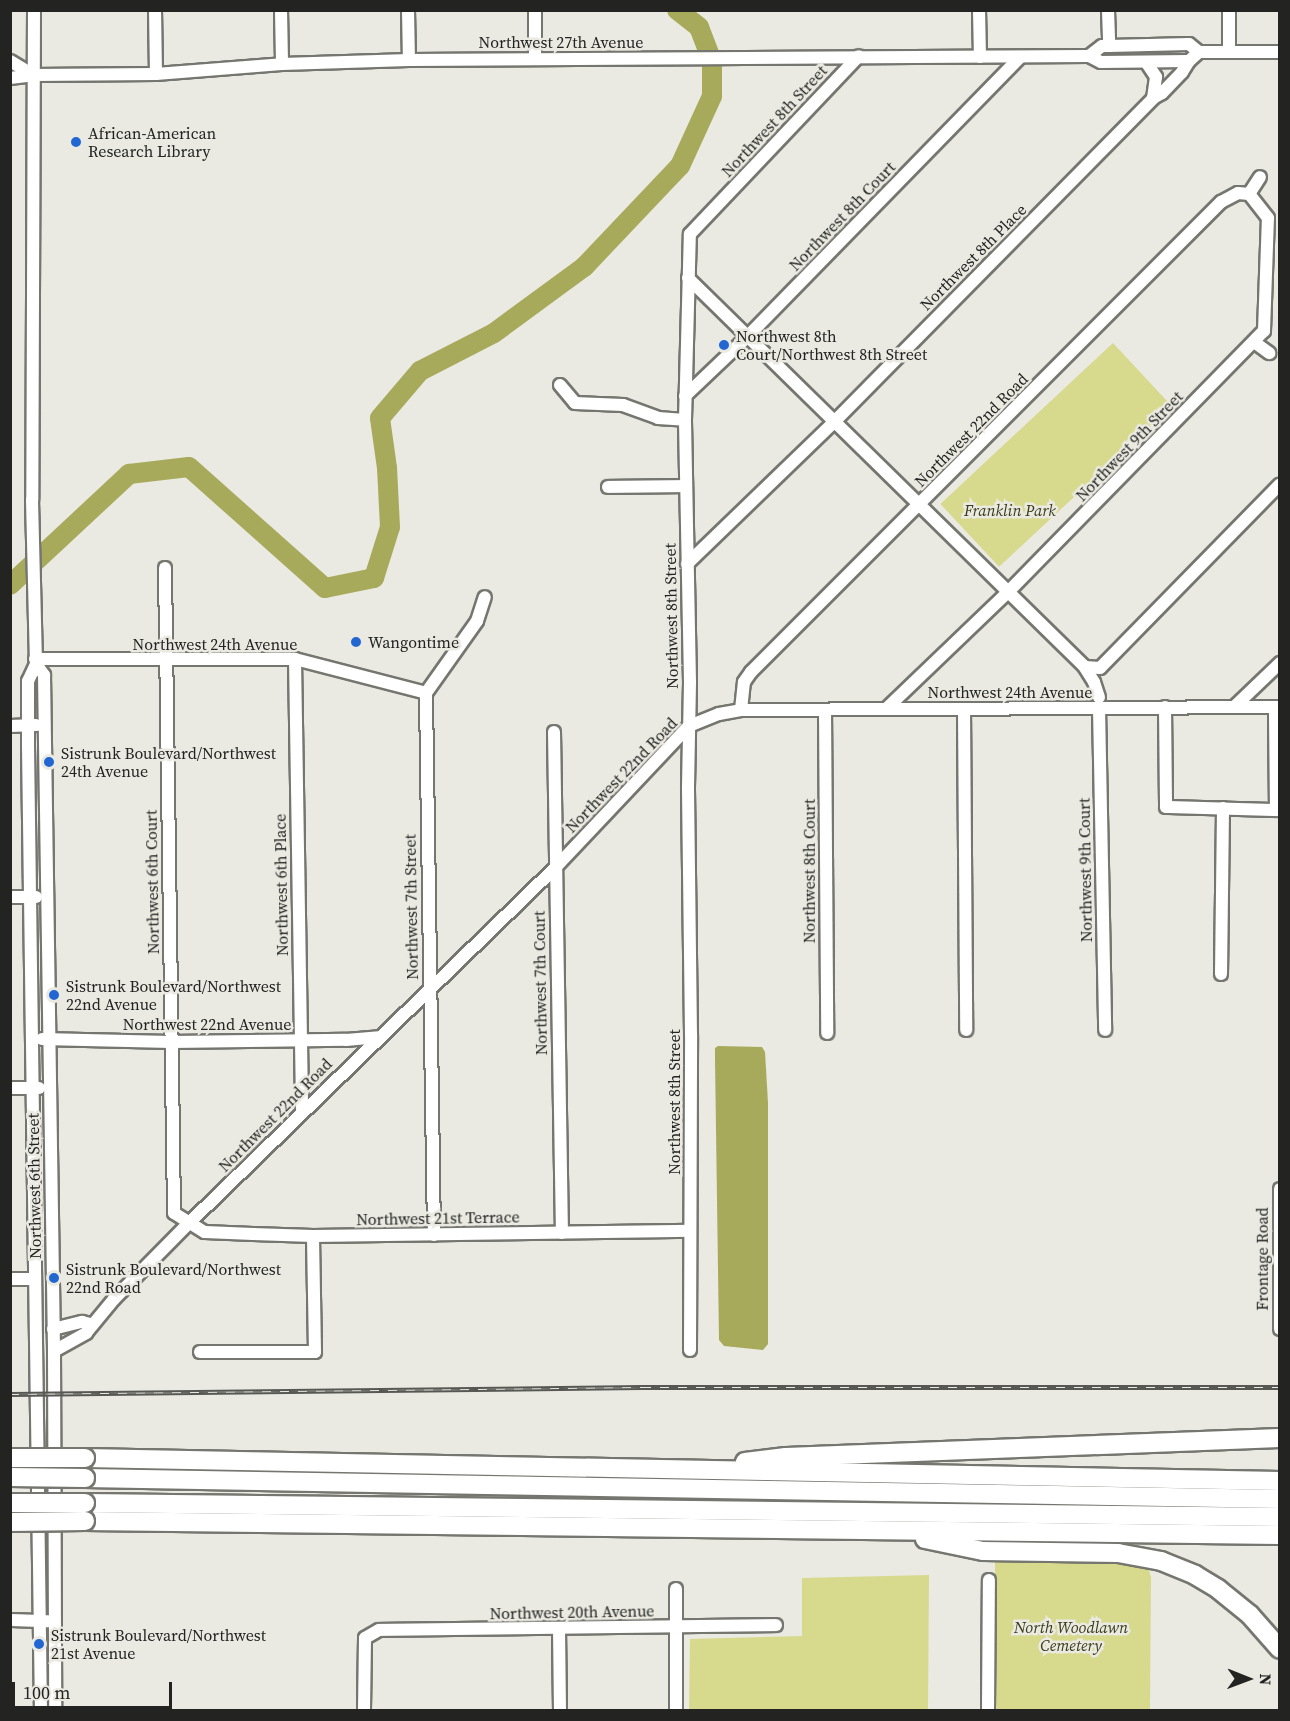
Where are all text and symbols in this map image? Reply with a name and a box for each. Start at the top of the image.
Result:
street label: Northwest 27th Avenue [479,32,643,52]
street label: Northwest 8th Street [717,61,831,181]
place label: African-American Research Library [88,123,216,161]
marker: African-American Research Library [69,135,83,149]
street label: Northwest 8th Court [785,157,899,275]
street label: Northwest 8th Place [916,200,1030,314]
place label: Northwest 8th Court/Northwest 8th Street [736,326,927,364]
marker: Northwest 8th Court/Northwest 8th Street [717,338,731,352]
street label: Northwest 22nd Road [910,369,1032,491]
street label: Northwest 9th Street [1072,387,1186,505]
park label: Franklin Park [964,500,1056,520]
street label: Northwest 8th Street [660,543,682,689]
place label: Wangontime [368,632,459,652]
street label: Northwest 24th Avenue [133,634,297,654]
marker: Wangontime [349,635,363,649]
street label: Northwest 24th Avenue [928,682,1092,702]
street label: Northwest 22nd Road [561,714,681,836]
place label: Sistrunk Boulevard/Northwest 24th Avenue [61,743,276,781]
marker: Sistrunk Boulevard/Northwest 24th Avenue [42,755,56,769]
street label: Northwest 9th Court [1074,798,1096,942]
street label: Northwest 8th Court [799,799,819,943]
street label: Northwest 6th Court [141,810,163,954]
street label: Northwest 6th Place [270,814,292,956]
street label: Northwest 7th Street [400,834,422,980]
street label: Northwest 7th Court [529,911,551,1055]
place label: Sistrunk Boulevard/Northwest 22nd Avenue [66,976,281,1014]
marker: Sistrunk Boulevard/Northwest 22nd Avenue [47,988,61,1002]
street label: Northwest 22nd Avenue [123,1014,291,1034]
street label: Northwest 8th Street [664,1029,684,1175]
street label: Northwest 22nd Road [214,1054,336,1176]
street label: Northwest 6th Street [23,1113,45,1259]
street label: Northwest 21st Terrace [356,1207,520,1229]
street label: Frontage Road [1252,1207,1272,1311]
place label: Sistrunk Boulevard/Northwest 22nd Road [66,1259,281,1297]
marker: Sistrunk Boulevard/Northwest 22nd Road [47,1271,61,1285]
street label: Northwest 20th Avenue [489,1601,655,1623]
park label: North Woodlawn Cemetery [1014,1617,1128,1655]
place label: Sistrunk Boulevard/Northwest 21st Avenue [51,1625,266,1663]
marker: Sistrunk Boulevard/Northwest 21st Avenue [32,1637,46,1651]
north arrow [1218,1649,1278,1709]
scale bar [15,1670,176,1708]
text: N [1255,1673,1277,1685]
text: 100 m [23,1680,70,1705]

